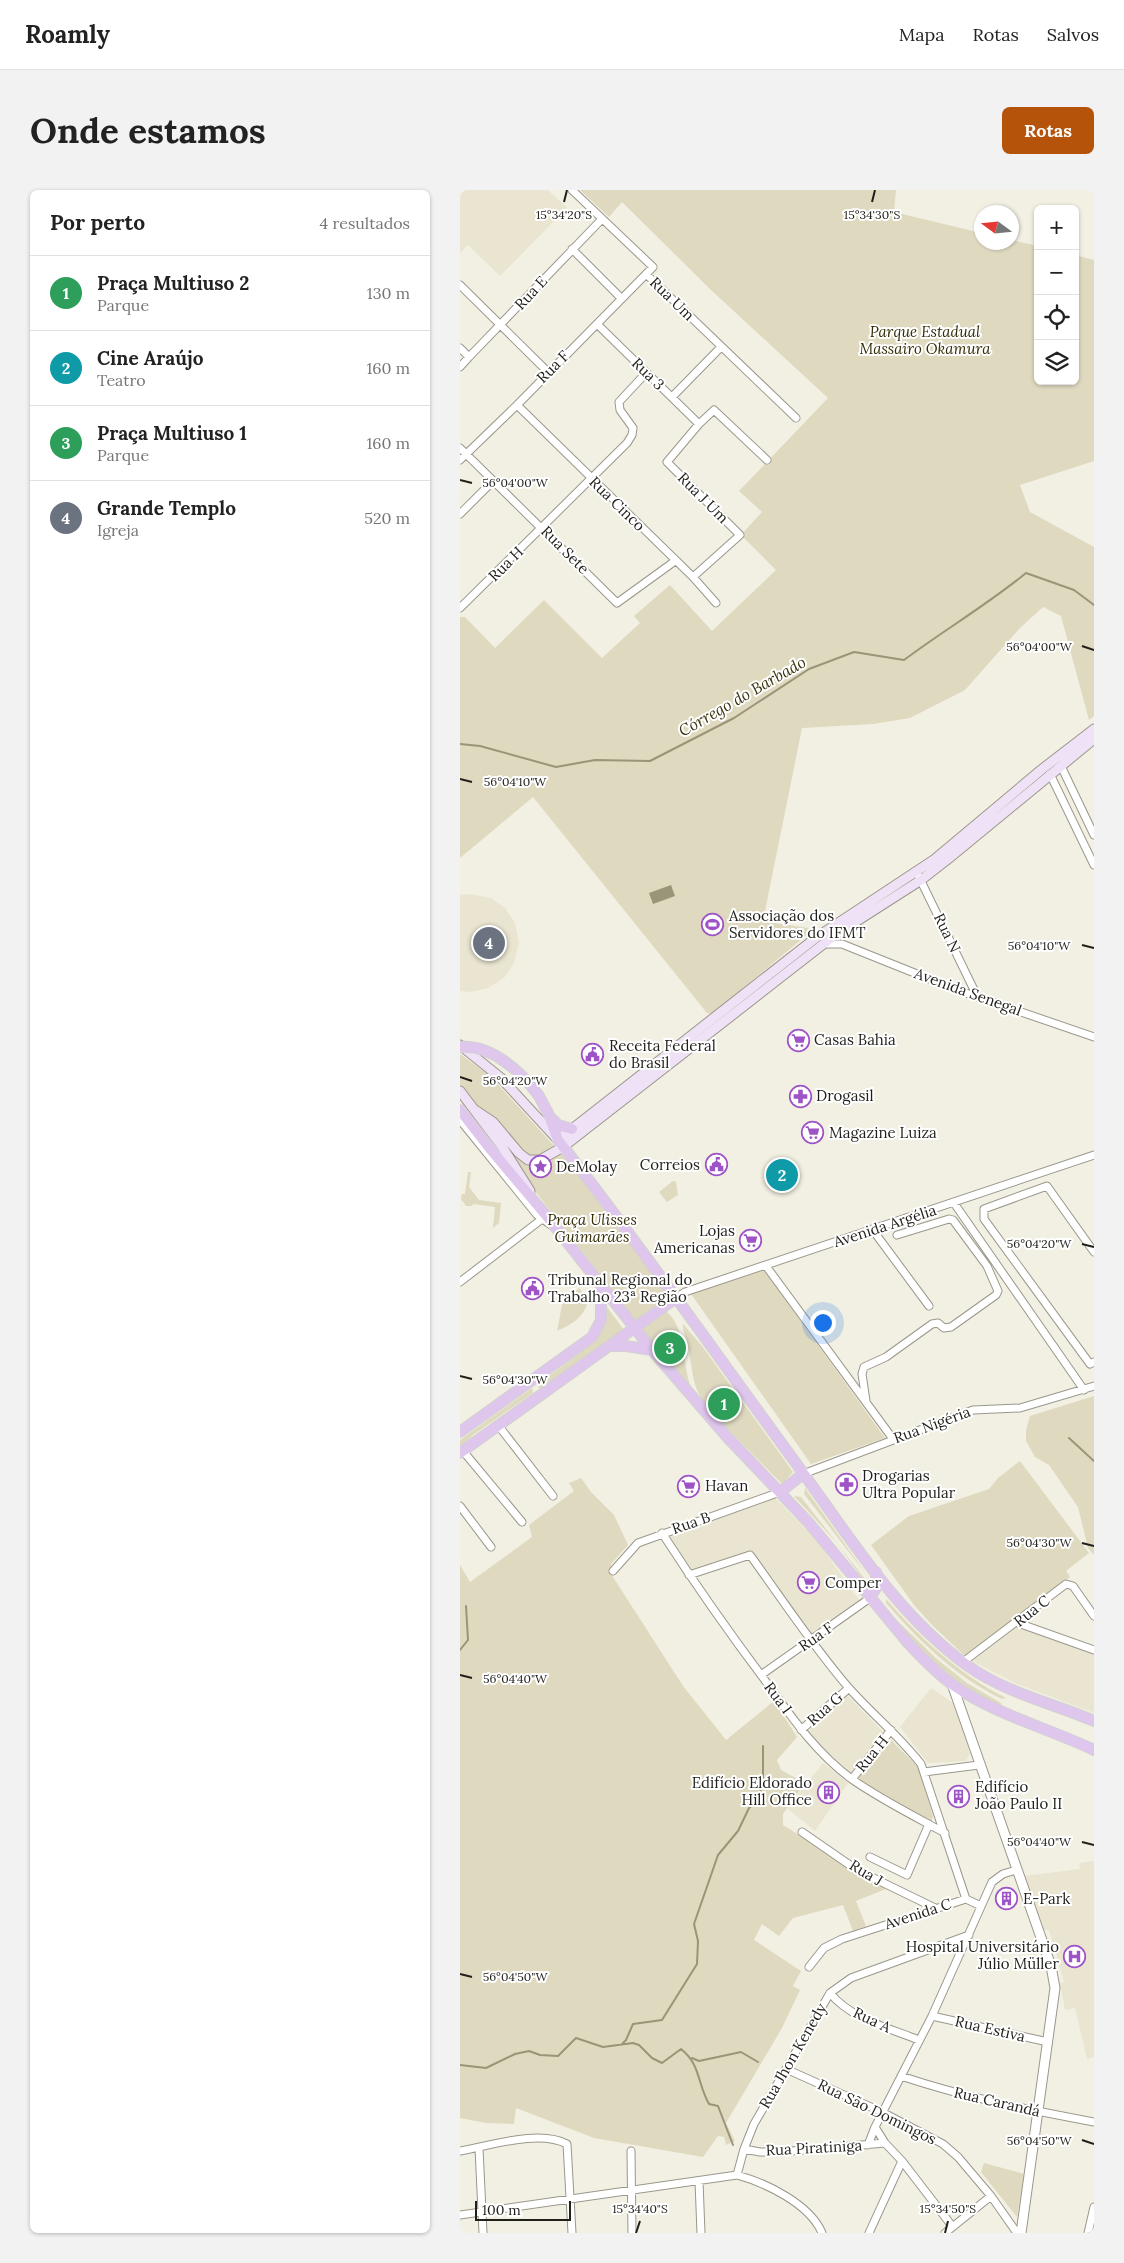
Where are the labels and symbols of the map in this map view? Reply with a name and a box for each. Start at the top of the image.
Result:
north arrow [974,205,1019,250]
text: 15°34'20"S [536,207,592,222]
text: 15°34'30"S [844,207,900,222]
street label: Rua E [510,272,551,314]
street label: Rua Um [646,273,699,324]
park label: Parque Estadual Massairo Okamura [860,322,991,358]
street label: Rua F [532,346,573,387]
street label: Rua 3 [628,353,669,394]
street label: Rua J Um [674,468,733,527]
street label: Rua Cinco [585,472,649,535]
text: 56°04'00"W [482,475,549,490]
street label: Rua Sete [537,522,593,578]
street label: Rua H [484,542,527,585]
text: 56°04'00"W [1006,639,1073,654]
water label: Córrego do Barbado [675,651,809,741]
text: 56°04'10"W [484,774,547,789]
place label: Associação dos Servidores do IFMT [728,906,866,942]
street label: Rua N [930,910,965,956]
sports icon: Associação dos Servidores do IFMT [701,913,725,937]
pin: 4 [473,924,505,962]
text: 56°04'10"W [1008,938,1071,953]
street label: Avenida Senegal [911,963,1024,1020]
supermarket icon: Casas Bahia [786,1028,810,1052]
place label: Casas Bahia [814,1030,896,1049]
place label: Receita Federal do Brasil [609,1036,716,1072]
public building icon: Receita Federal do Brasil [581,1043,605,1067]
text: 56°04'20"W [483,1073,548,1088]
pharmacy icon: Drogasil [788,1084,812,1108]
place label: Drogasil [816,1086,874,1105]
supermarket icon: Magazine Luiza [801,1121,825,1145]
place label: Magazine Luiza [829,1123,937,1142]
public building icon: Correios [704,1153,728,1177]
place icon: DeMolay [528,1155,552,1179]
place label: Correios [640,1155,700,1174]
pin: 2 [766,1156,798,1194]
place label: DeMolay [556,1157,617,1176]
street label: Avenida Argélia [830,1200,939,1251]
park label: Praça Ulisses Guimarães [547,1210,637,1246]
place label: Lojas Americanas [653,1221,735,1257]
supermarket icon: Lojas Americanas [739,1228,763,1252]
text: 56°04'20"W [1007,1236,1072,1251]
place label: Tribunal Regional do Trabalho 23ª Região [548,1270,693,1306]
public building icon: Tribunal Regional do Trabalho 23ª Região [520,1277,544,1301]
your location [810,1310,836,1336]
pin: 3 [654,1329,686,1367]
text: 56°04'30"W [483,1372,548,1387]
pin: 1 [708,1385,740,1423]
street label: Rua Nigéria [891,1402,973,1447]
place label: Drogarias Ultra Popular [862,1466,956,1502]
pharmacy icon: Drogarias Ultra Popular [834,1473,858,1497]
supermarket icon: Havan [677,1474,701,1498]
place label: Havan [705,1476,748,1495]
street label: Rua B [669,1507,713,1538]
text: 56°04'30"W [1007,1535,1072,1550]
supermarket icon: Comper [797,1571,821,1595]
place label: Comper [825,1573,882,1592]
street label: Rua C [1010,1590,1054,1631]
street label: Rua F [795,1618,837,1655]
text: 56°04'40"W [483,1671,548,1686]
street label: Rua I [760,1678,797,1717]
street label: Rua G [803,1687,847,1729]
street label: Rua H [851,1731,892,1776]
place label: Edifício Eldorado Hill Office [692,1773,812,1809]
place label: Edifício João Paulo II [974,1777,1062,1813]
building icon: Edifício Eldorado Hill Office [816,1780,840,1804]
building icon: Edifício João Paulo II [947,1784,971,1808]
text: 56°04'40"W [1007,1834,1072,1849]
street label: Rua J [846,1855,887,1890]
building icon: E-Park [995,1887,1019,1911]
place label: E-Park [1023,1889,1070,1908]
street label: Avenida C [881,1894,954,1934]
place label: Hospital Universitário Júlio Müller [906,1937,1060,1973]
hospital icon: Hospital Universitário Júlio Müller [1063,1944,1087,1968]
text: 56°04'50"W [483,1969,548,1984]
street label: Rua Jhon Kenedy [755,2000,830,2112]
street label: Rua A [850,2003,895,2037]
street label: Rua Estiva [953,2011,1027,2046]
street label: Rua São Domingos [815,2075,940,2149]
street label: Rua Carandá [952,2082,1042,2121]
text: 56°04'50"W [1007,2133,1072,2148]
street label: Rua Piratiniga [765,2135,863,2160]
scale bar [475,2198,571,2221]
text: 15°34'40"S [612,2201,668,2216]
text: 15°34'50"S [920,2201,976,2216]

